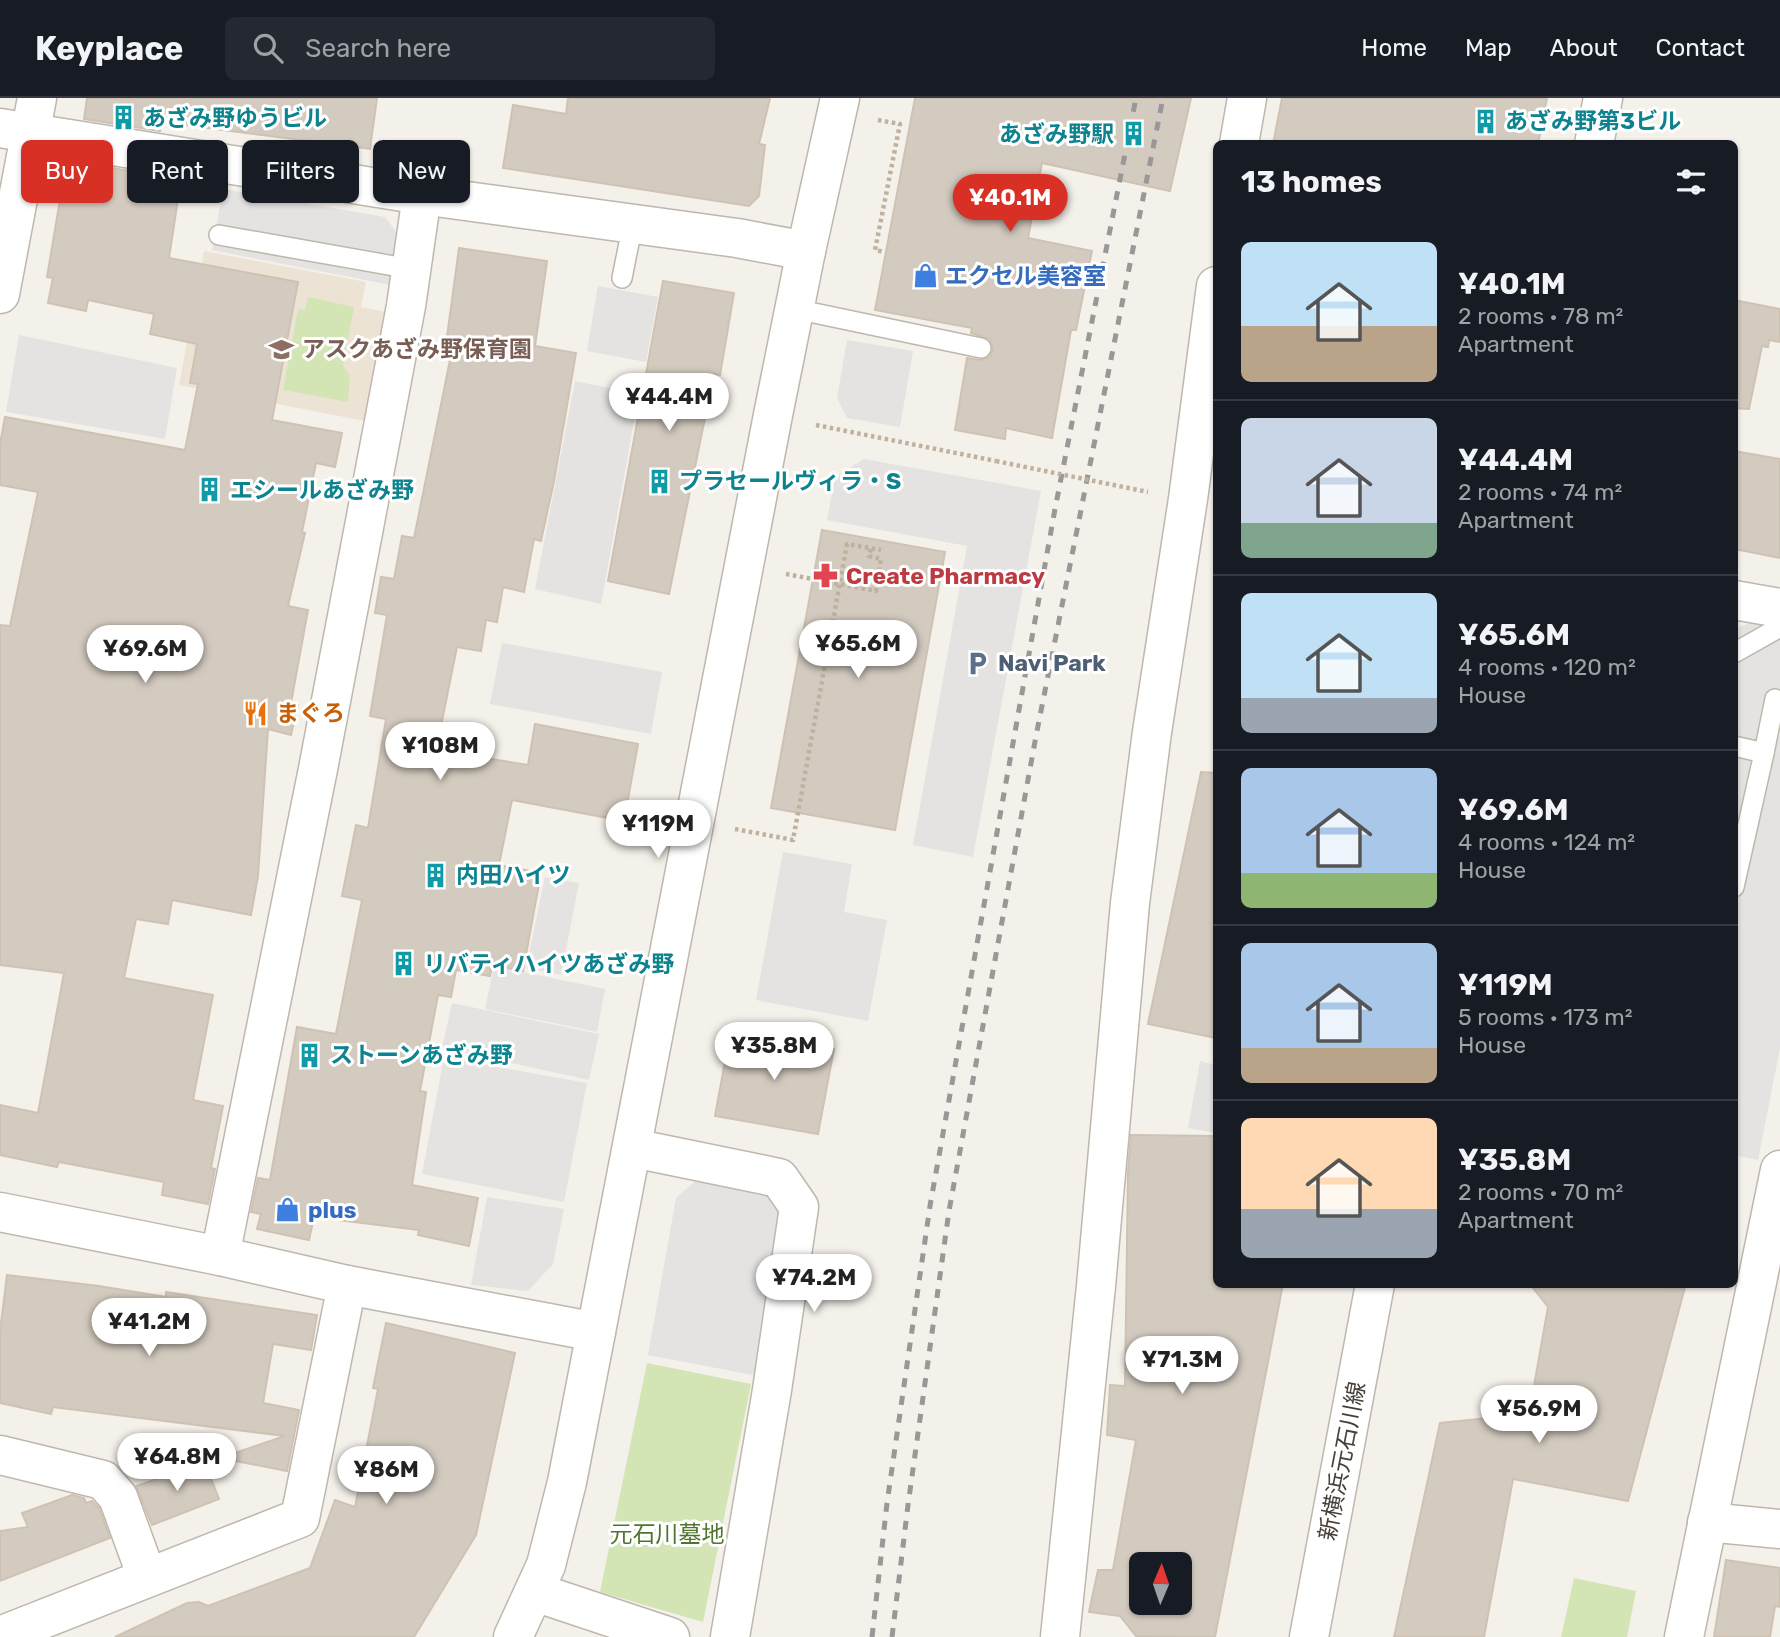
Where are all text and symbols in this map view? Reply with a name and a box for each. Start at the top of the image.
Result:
search box [225,17,715,80]
text: Keyplace [35,29,183,68]
icon: search [249,29,287,67]
text: Search here [305,33,451,64]
text: Home [1361,34,1427,62]
text: Map [1465,34,1512,62]
text: About [1550,34,1618,62]
text: Contact [1656,34,1745,62]
building icon: あざみ野ゆうビル [109,104,137,132]
place label: あざみ野ゆうビル [143,104,327,132]
building icon: あざみ野第3ビル [1471,107,1499,135]
place label: あざみ野第3ビル [1505,107,1681,135]
place label: あざみ野駅 [999,120,1114,148]
building icon: あざみ野駅 [1120,120,1148,148]
chip: Buy [21,140,113,203]
chip: Rent [127,140,228,203]
chip: Filters [242,140,359,203]
chip: New [373,140,470,203]
icon: filters [1672,163,1710,201]
text: 13 homes [1241,164,1382,200]
pin: ¥40.1M [953,174,1067,234]
text: ¥40.1M [969,183,1051,211]
shop icon: エクセル美容室 [911,262,939,290]
place label: エクセル美容室 [945,262,1106,290]
text: ¥40.1M [1458,266,1566,302]
icon: home [1297,270,1381,354]
text: 2 rooms · 78 m² [1458,302,1623,330]
text: Apartment [1458,330,1574,358]
school or university icon: アスクあざみ野保育園 [268,335,296,363]
place label: アスクあざみ野保育園 [302,335,532,363]
pin: ¥44.4M [612,374,726,433]
text: ¥44.4M [625,382,713,410]
text: ¥44.4M [1458,442,1573,478]
icon: home [1297,446,1381,530]
building icon: プラセールヴィラ・S [645,467,673,495]
place label: プラセールヴィラ・S [679,467,901,495]
building icon: エシールあざみ野 [196,476,224,504]
place label: エシールあざみ野 [230,476,414,504]
text: 2 rooms · 74 m² [1458,478,1622,506]
text: Apartment [1458,506,1574,534]
pharmacy icon: Create Pharmacy [812,562,840,590]
place label: Create Pharmacy [846,562,1045,590]
text: ¥65.6M [1458,617,1570,653]
pin: ¥65.6M [801,620,915,680]
icon: home [1297,621,1381,705]
pin: ¥69.6M [88,626,202,685]
text: ¥65.6M [815,629,901,657]
text: ¥69.6M [103,634,187,662]
parking icon: Navi Park [964,649,992,677]
place label: Navi Park [998,649,1106,677]
text: 4 rooms · 120 m² [1458,653,1636,681]
text: House [1458,681,1526,709]
restaurant icon: まぐろ [242,699,270,727]
place label: まぐろ [276,699,345,727]
pin: ¥108M [391,722,489,782]
text: ¥108M [401,731,479,759]
text: ¥69.6M [1458,792,1569,828]
icon: home [1297,796,1381,880]
pin: ¥119M [609,800,707,860]
text: ¥119M [622,809,694,837]
text: 4 rooms · 124 m² [1458,828,1635,856]
text: House [1458,856,1526,884]
building icon: 内田ハイツ [422,861,450,889]
place label: 内田ハイツ [456,861,571,889]
building icon: リバティハイツあざみ野 [389,950,417,978]
place label: リバティハイツあざみ野 [423,950,674,978]
text: ¥119M [1458,967,1553,1003]
icon: home [1297,971,1381,1055]
text: 5 rooms · 173 m² [1458,1003,1633,1031]
pin: ¥35.8M [717,1023,831,1082]
text: ¥35.8M [731,1031,817,1059]
text: House [1458,1031,1526,1059]
building icon: ストーンあざみ野 [296,1041,324,1069]
place label: ストーンあざみ野 [330,1041,513,1069]
text: ¥35.8M [1458,1142,1571,1178]
icon: home [1297,1146,1381,1230]
text: 2 rooms · 70 m² [1458,1178,1623,1206]
shop icon: plus [274,1196,302,1224]
place label: plus [308,1196,357,1224]
text: Apartment [1458,1206,1574,1234]
pin: ¥74.2M [757,1254,871,1314]
text: ¥74.2M [772,1263,856,1291]
pin: ¥41.2M [92,1298,206,1358]
text: ¥41.2M [108,1307,190,1335]
pin: ¥71.3M [1125,1336,1239,1396]
text: ¥71.3M [1141,1345,1223,1373]
street label: 新横浜元石川線 [1313,1379,1371,1543]
pin: ¥56.9M [1482,1386,1596,1445]
text: ¥56.9M [1496,1394,1582,1422]
pin: ¥64.8M [120,1434,234,1493]
text: ¥64.8M [133,1442,221,1470]
pin: ¥86M [345,1446,427,1506]
text: ¥86M [353,1455,419,1483]
park label: 元石川墓地 [610,1520,725,1548]
north arrow [1129,1552,1192,1615]
map controls [1129,1552,1192,1615]

